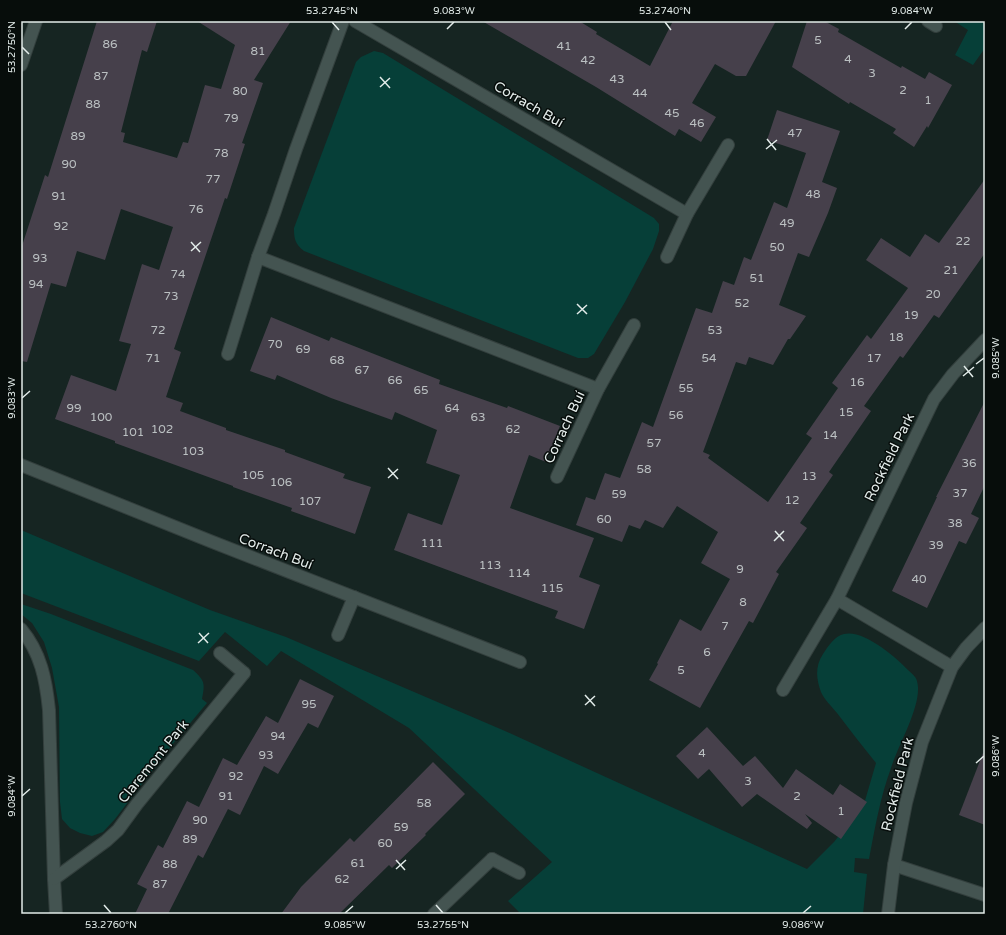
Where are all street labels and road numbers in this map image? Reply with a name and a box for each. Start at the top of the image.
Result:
street label: Corrach Buí [491,78,567,132]
street label: Corrach Buí [540,388,589,466]
street label: Rockfield Park [861,410,918,504]
street label: Corrach Buí [236,530,316,574]
street label: Claremont Park [114,716,193,807]
street label: Rockfield Park [878,735,917,833]

